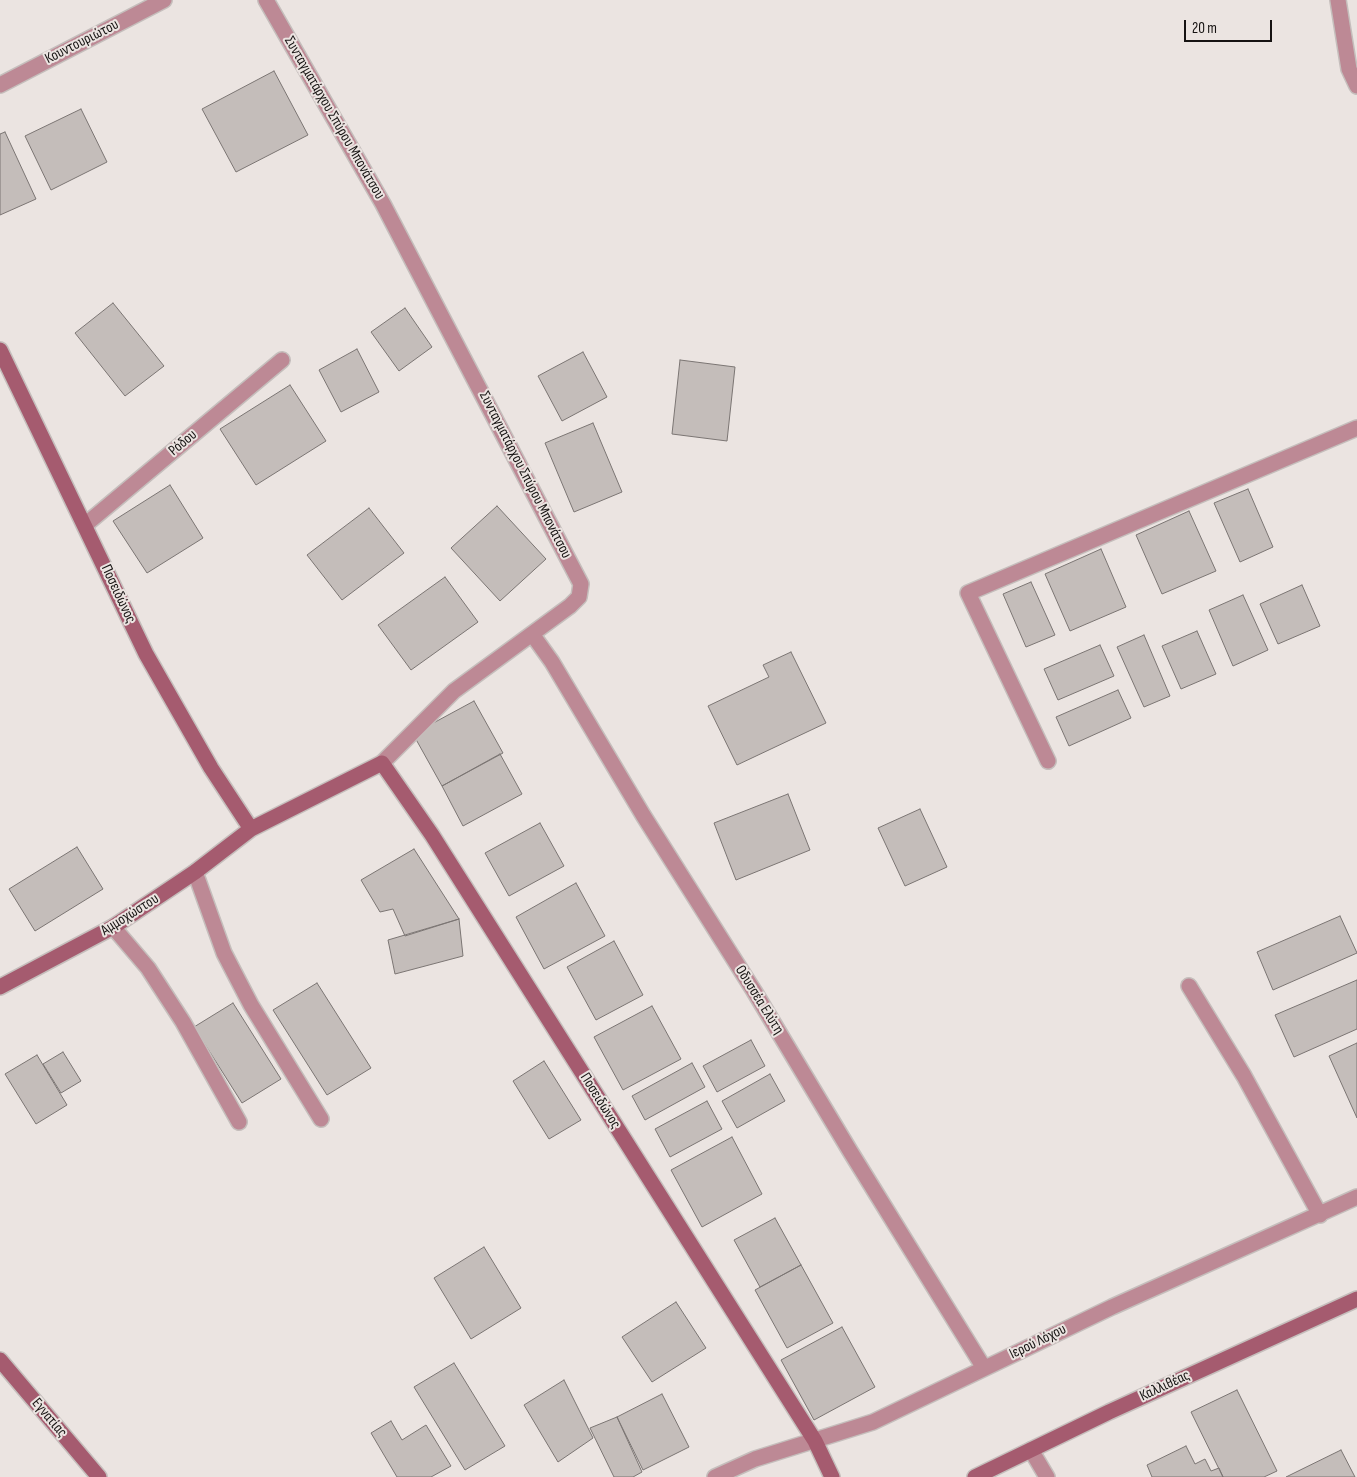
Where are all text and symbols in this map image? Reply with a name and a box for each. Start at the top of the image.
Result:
scale bar [1187,10,1274,42]
street label: Κουντουριώτου [42,16,122,68]
text: 20 m [1192,19,1217,38]
street label: Συνταγματάρχου Σπύρου Μπονάτσου [280,33,388,203]
street label: Συνταγματάρχου Σπύρου Μπονάτσου [475,388,575,562]
street label: Ρόδου [165,426,201,460]
street label: Ποσειδώνος [97,562,139,626]
street label: Αμμοχώστου [98,890,162,940]
street label: Οδυσσέα Ελύτη [731,962,787,1038]
street label: Ποσειδώνος [576,1070,624,1132]
street label: Ιερού Λόχου [1007,1321,1069,1363]
street label: Καλλιθέας [1137,1367,1193,1405]
street label: Εγνατίας [27,1395,71,1441]

